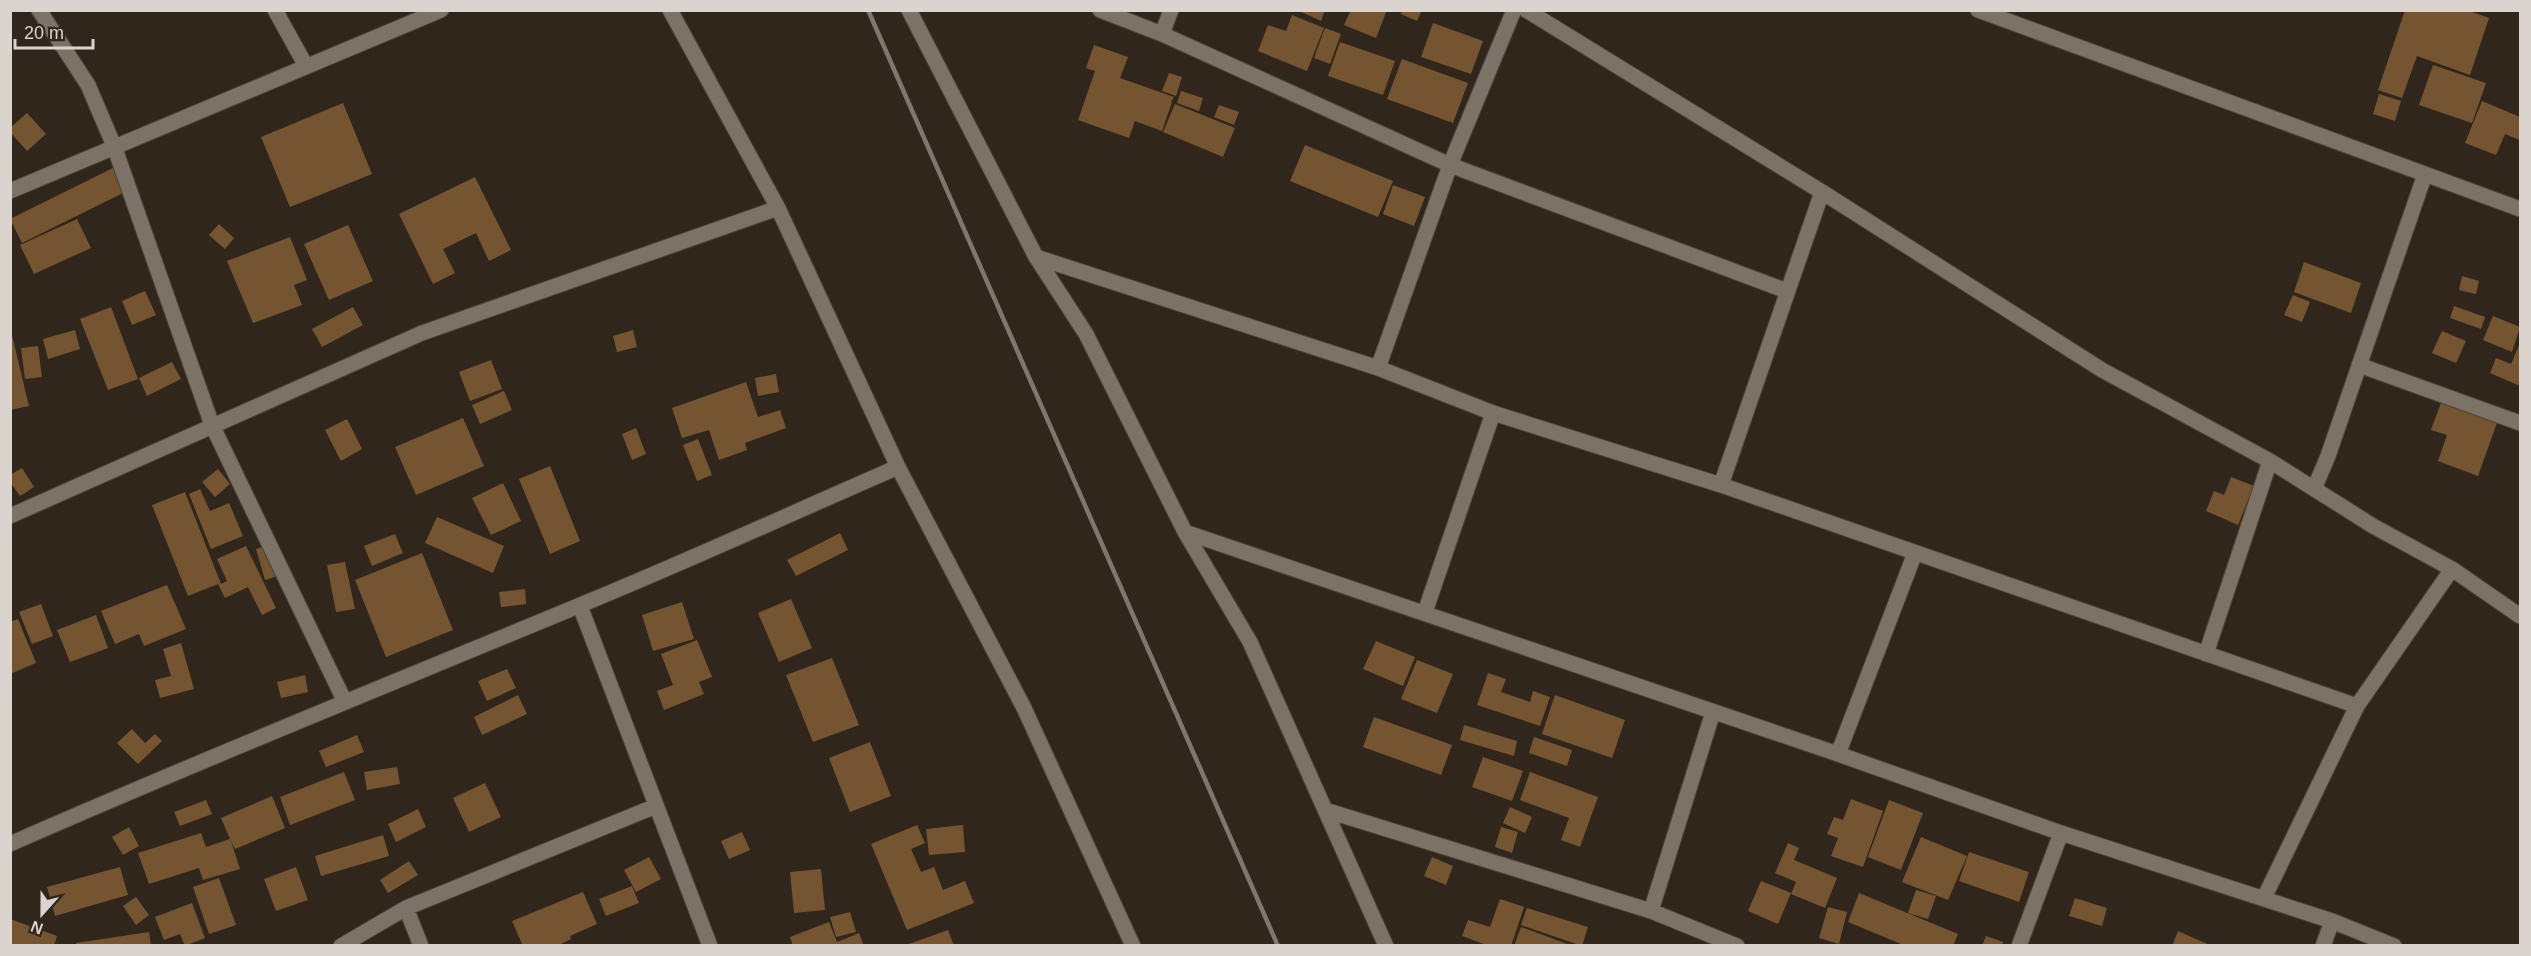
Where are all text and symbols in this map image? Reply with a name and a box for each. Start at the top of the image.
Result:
scale bar [15,12,93,50]
text: 20 m [24,23,64,43]
north arrow [12,884,72,944]
text: N [28,918,45,938]

